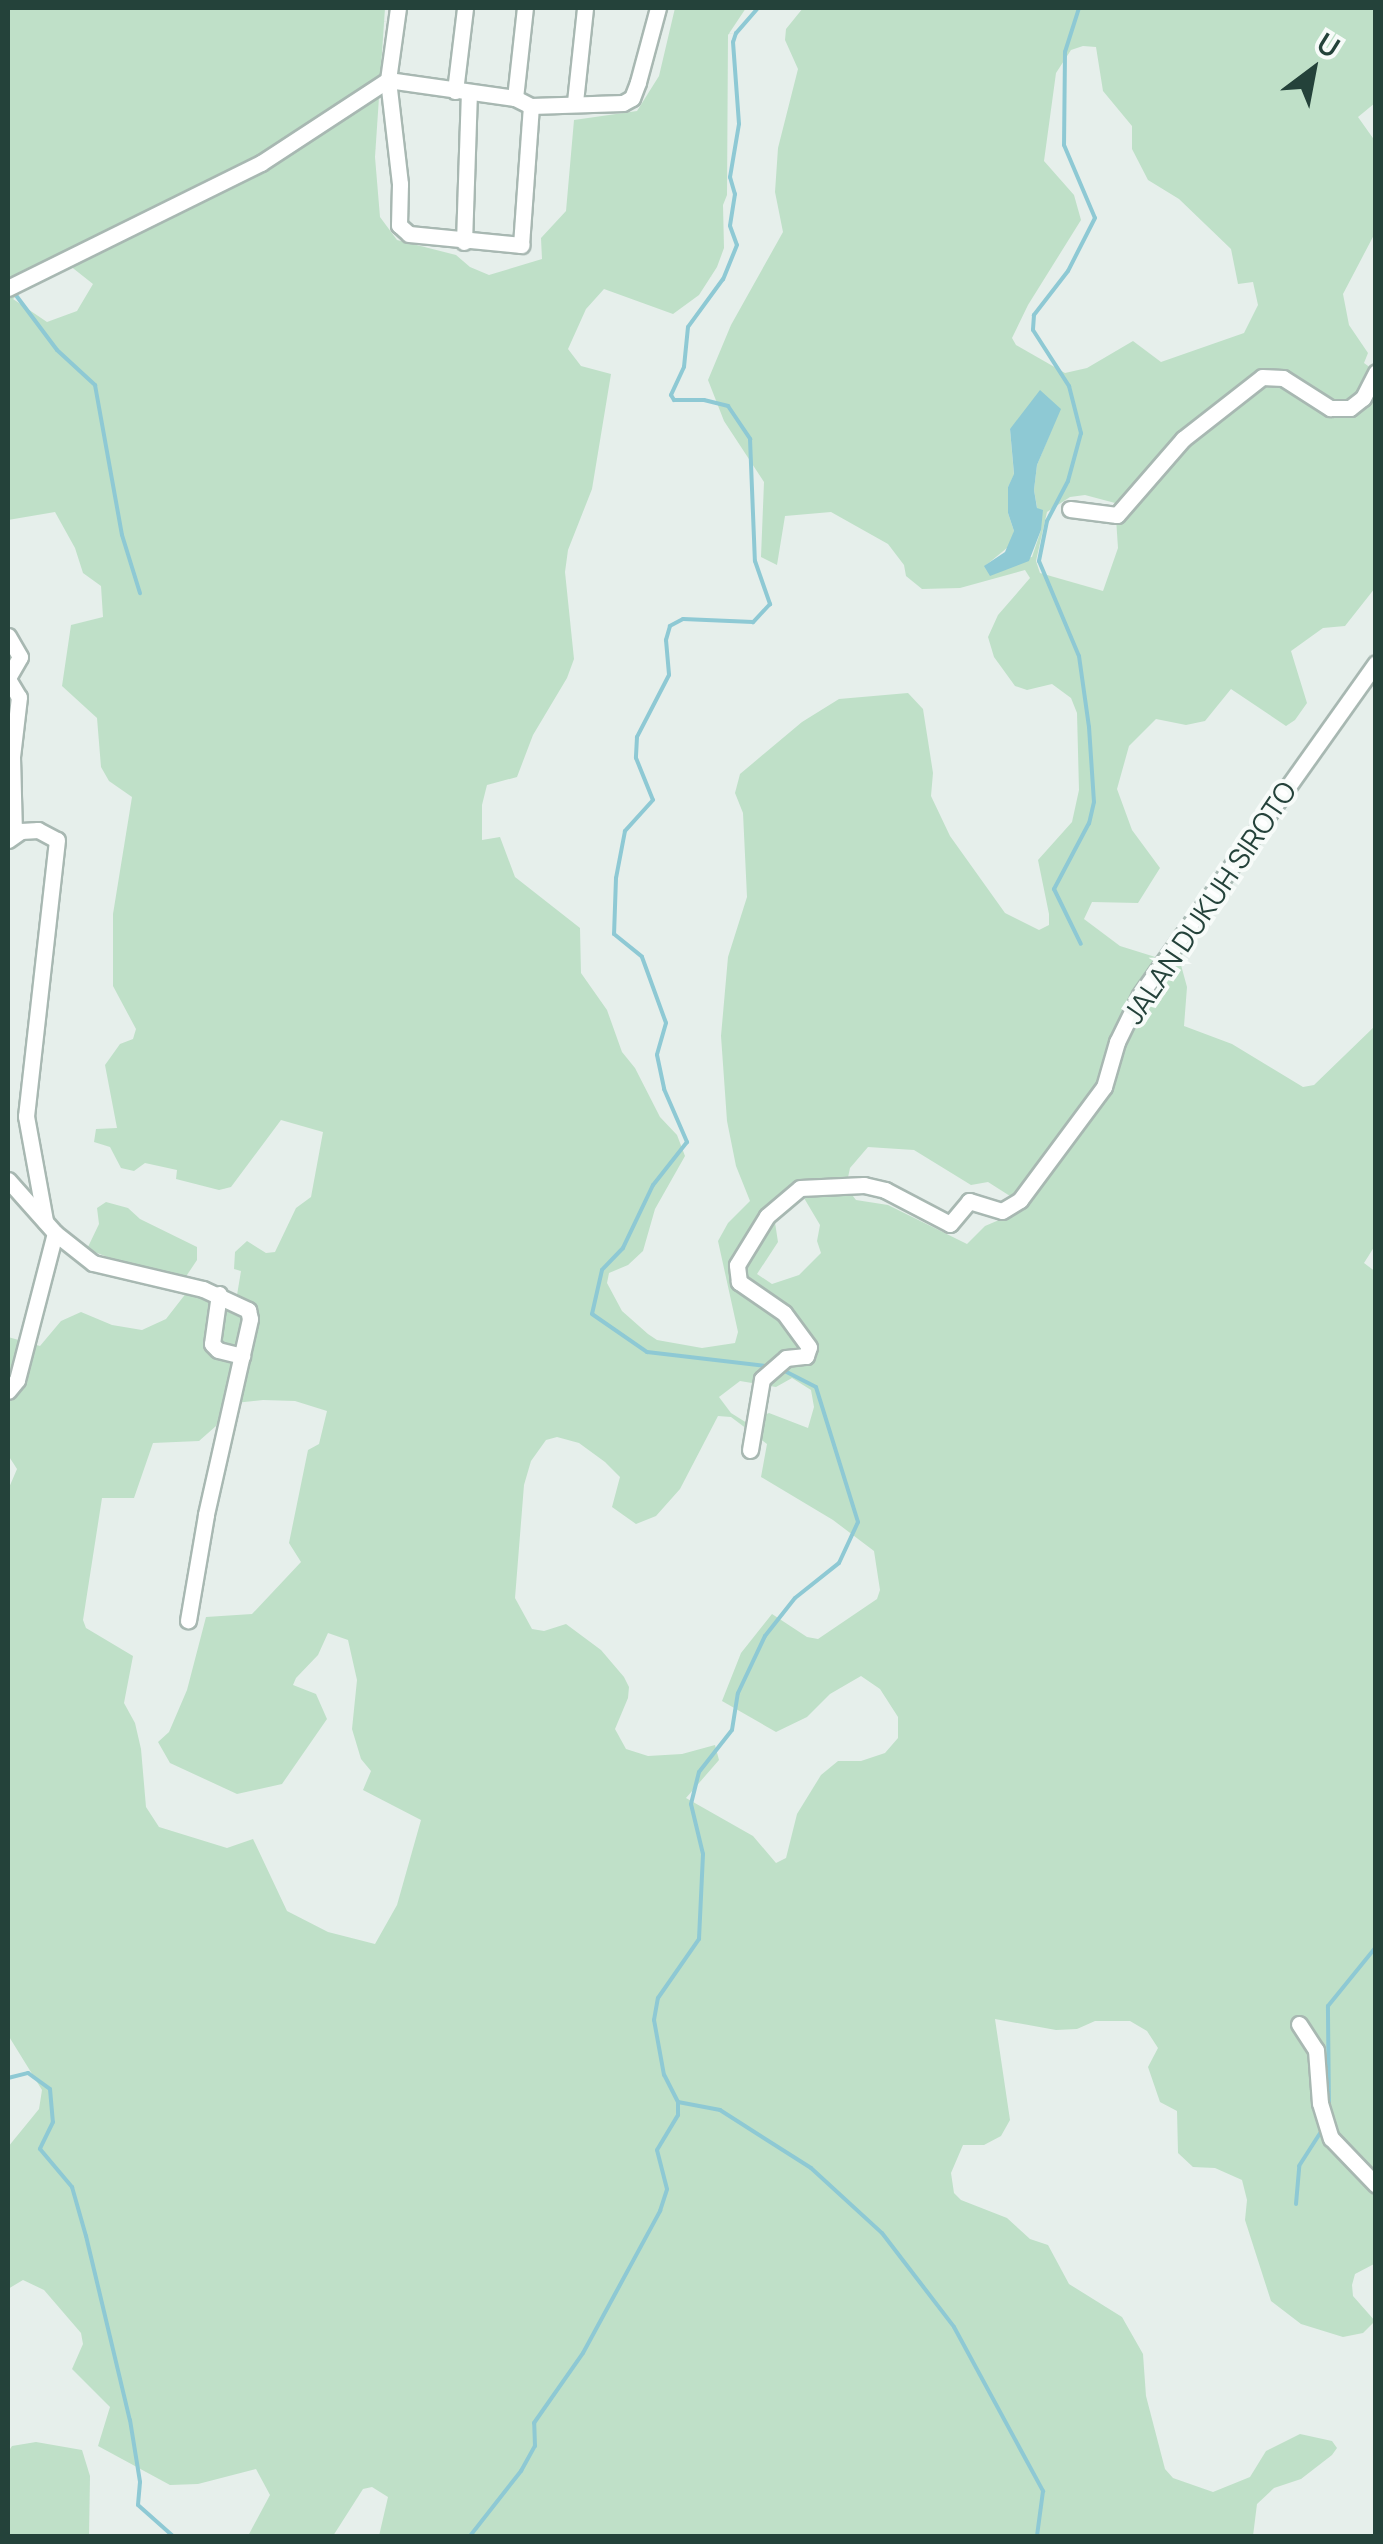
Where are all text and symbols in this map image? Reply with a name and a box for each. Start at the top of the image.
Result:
north arrow [1263,20,1363,120]
text: U [1310,23,1348,66]
street label: JALAN DUKUH SIROTO [1116,775,1302,1029]

